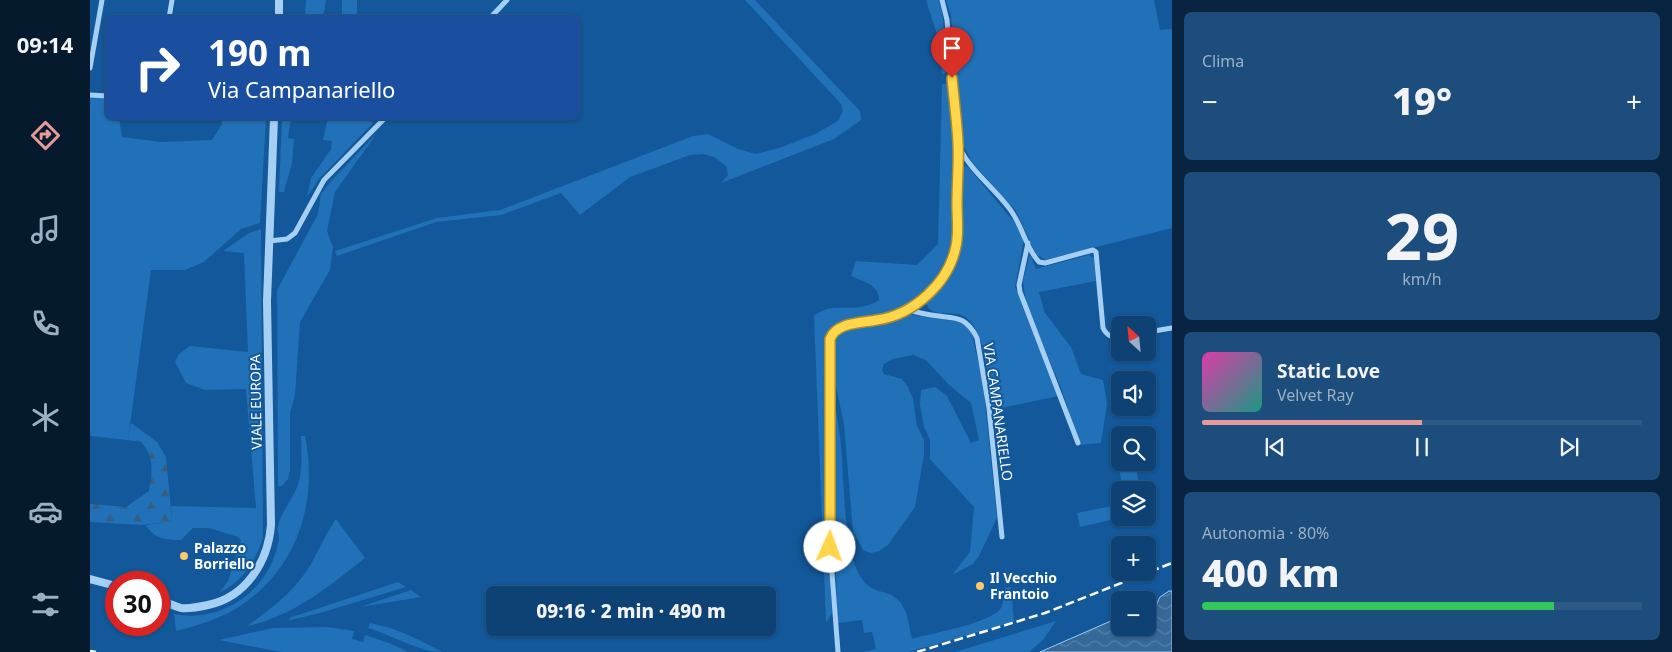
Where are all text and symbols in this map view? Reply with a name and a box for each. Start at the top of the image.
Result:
pin [931,27,973,78]
text: 09:14 [17,29,73,59]
text: 190 m [208,29,311,76]
icon: arrive [938,34,966,62]
icon: right [125,35,190,100]
text: Clima [1202,50,1244,72]
text: Via Campanariello [208,74,395,104]
text: 19° [1392,74,1452,126]
text: − [1202,82,1218,120]
text: + [1626,82,1642,120]
icon: directions [28,118,63,153]
text: 29 [1385,191,1459,279]
icon: music [28,212,63,247]
text: km/h [1402,268,1442,290]
icon: phone [28,306,63,341]
north arrow [1111,316,1156,361]
map controls [1111,316,1156,636]
street label: VIA CAMPANARIELLO [979,342,1018,482]
street label: VIALE EUROPA [245,354,266,450]
text: Static Love [1277,358,1380,384]
button: sound [1111,371,1156,416]
text: Velvet Ray [1277,384,1354,406]
icon: climate [28,400,63,435]
button: search [1111,426,1156,471]
icon: previous [1261,433,1289,461]
icon: pause [1408,433,1436,461]
icon: next [1555,433,1583,461]
button: layers [1111,481,1156,526]
icon: car [28,494,63,529]
position arrow [803,520,855,572]
text: Autonomia · 80% [1202,522,1329,544]
button: + [1111,536,1156,581]
place label: Palazzo Borriello [194,538,254,573]
text: 400 km [1202,546,1340,598]
marker: Palazzo Borriello [178,550,190,562]
place label: Il Vecchio Frantoio [990,568,1057,603]
speed limit sign: 30 [105,571,170,636]
marker: Il Vecchio Frantoio [974,580,986,592]
icon: filters [28,587,63,622]
button: − [1111,591,1156,636]
text: 09:16 · 2 min · 490 m [536,598,726,624]

